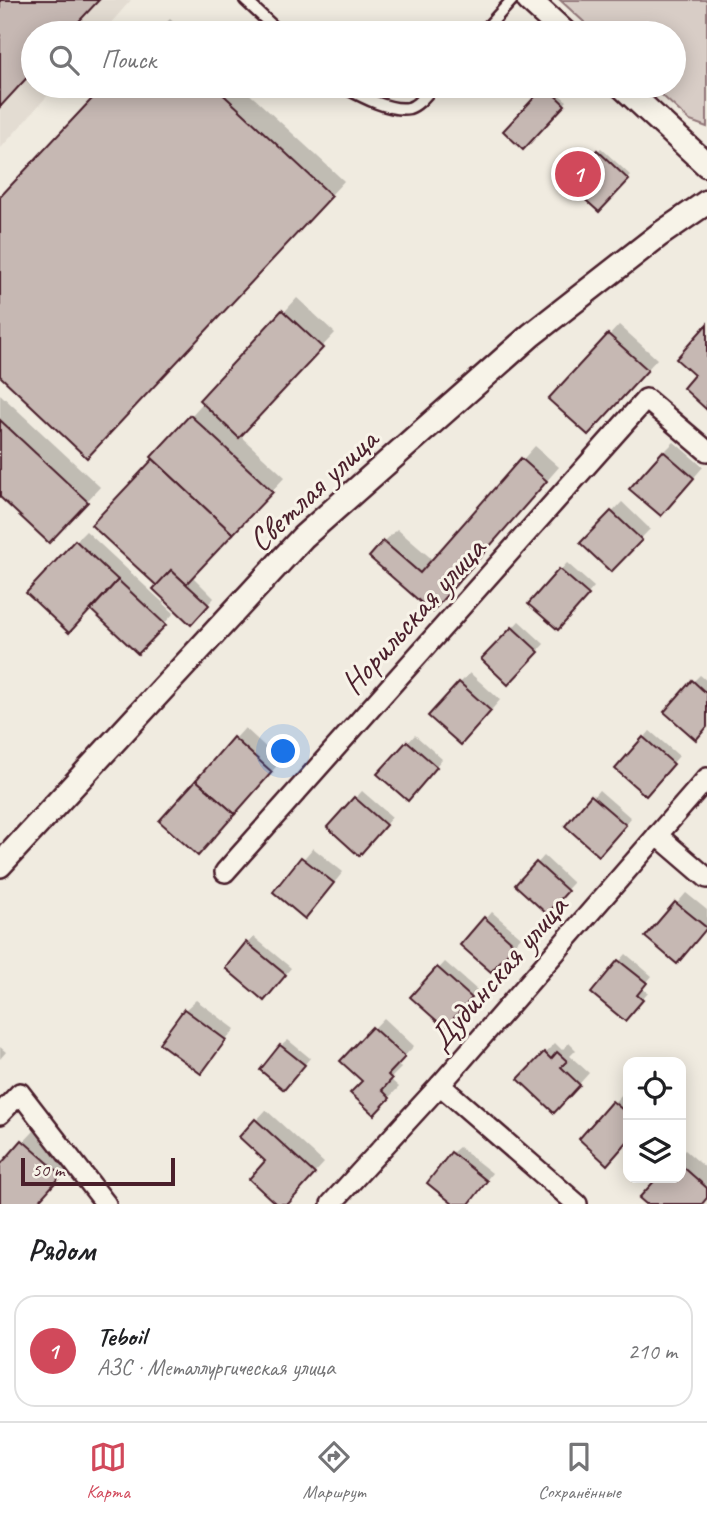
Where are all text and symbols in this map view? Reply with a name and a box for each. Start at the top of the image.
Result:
search box [21,21,686,98]
icon: search [45,41,83,79]
text: Поиск [101,43,156,76]
pin: 1 [555,148,601,200]
street label: Светлая улица [239,417,388,560]
street label: Норильская улица [331,527,496,703]
your location [266,734,300,768]
street label: Дудинская улица [419,884,578,1059]
map controls [623,1057,686,1183]
button: locate [623,1057,686,1120]
button: layers [623,1120,686,1183]
scale bar [21,1155,175,1187]
text: 50 m [32,1158,64,1182]
text: Рядом [28,1231,95,1269]
text: Teboil [97,1320,146,1353]
text: 1 [48,1337,58,1366]
text: 210 m [628,1337,677,1366]
text: АЗС · Металлургическая улица [97,1353,335,1382]
tab: Карта [86,1438,130,1504]
tab: Маршрут [303,1438,365,1504]
tab: Сохранённые [538,1438,621,1504]

